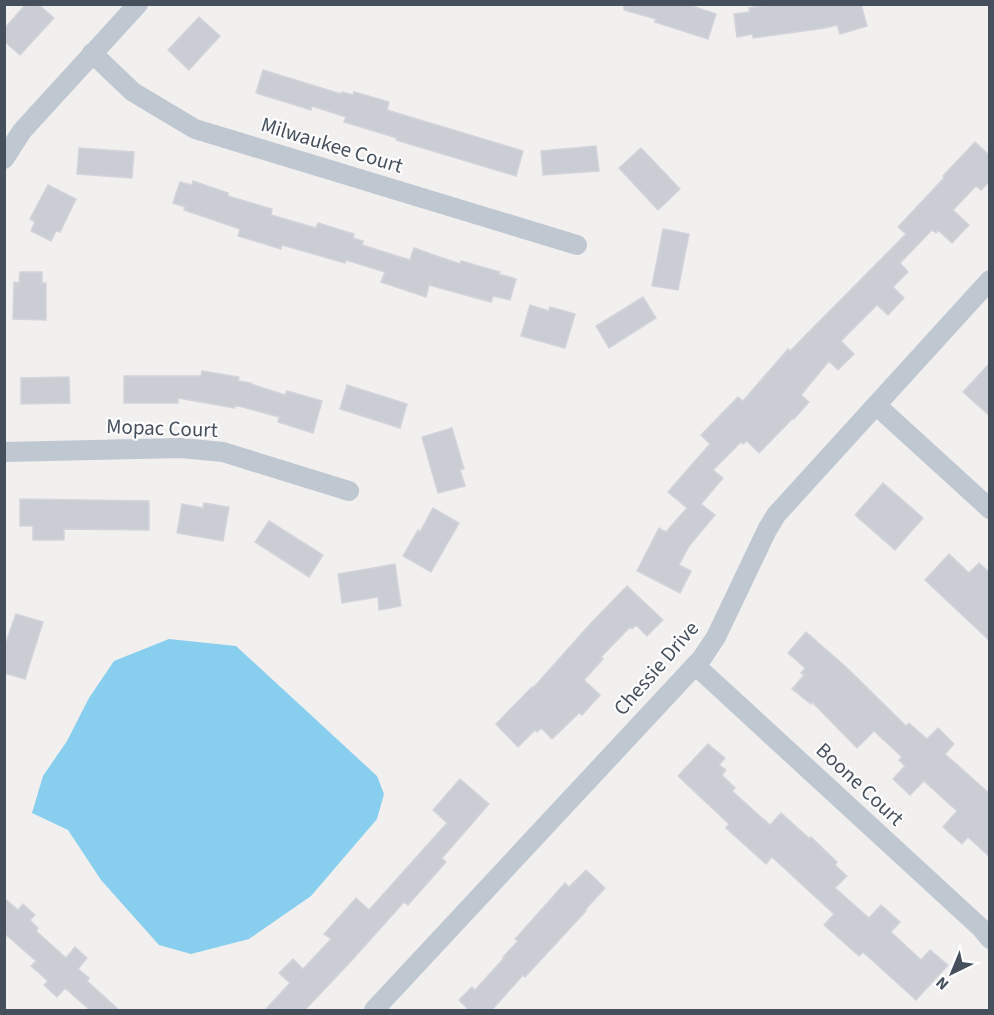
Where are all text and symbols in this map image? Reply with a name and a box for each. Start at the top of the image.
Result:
street label: Milwaukee Court [257,109,407,181]
street label: Mopac Court [106,411,218,445]
street label: Chessie Drive [606,614,706,722]
street label: Boone Court [809,735,911,833]
north arrow [922,943,982,1003]
text: N [931,972,954,995]

